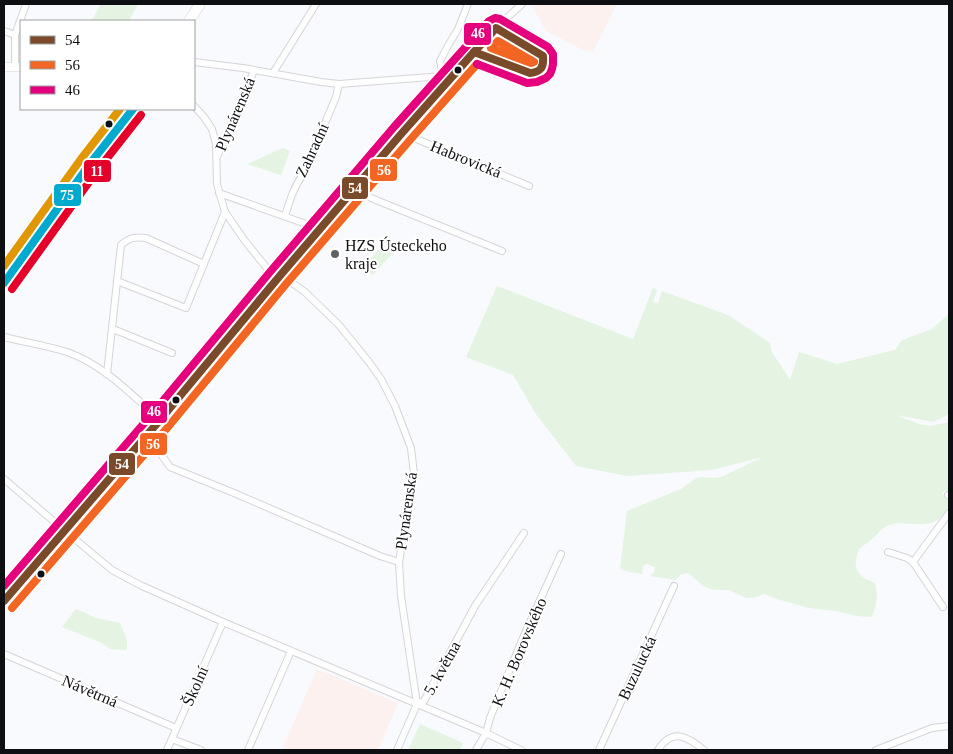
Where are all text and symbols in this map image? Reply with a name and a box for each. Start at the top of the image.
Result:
legend [20,20,195,110]
line badge: 46 [463,22,492,46]
text: 46 [471,26,485,41]
text: 54 [65,32,81,48]
text: 56 [65,57,81,73]
unlabelled marker [453,65,463,75]
street label: Plynárenská [212,75,259,154]
text: 46 [65,82,81,98]
unlabelled marker [104,119,114,129]
street label: Zahradní [292,120,332,180]
street label: Habrovická [428,137,504,181]
line badge: 56 [369,158,398,182]
line badge: 11 [83,159,112,183]
text: 56 [377,163,391,178]
text: 11 [90,164,104,179]
line badge: 54 [341,176,369,200]
text: 54 [348,181,362,196]
line badge: 75 [53,183,82,207]
text: 75 [60,188,74,203]
place label: HZS Ústeckeho kraje [345,236,447,273]
marker: HZS Ústeckeho kraje [329,248,341,260]
unlabelled marker [171,395,181,405]
line badge: 46 [140,400,168,424]
text: 46 [147,404,161,419]
line badge: 56 [139,432,168,456]
text: 56 [146,437,160,452]
line badge: 54 [108,452,136,476]
text: 54 [115,457,129,472]
street label: Plynárenská [392,471,421,551]
unlabelled marker [36,569,46,579]
street label: K. H. Borovského [488,595,550,709]
street label: Buzulucká [615,633,659,703]
street label: 5. května [420,638,464,698]
street label: Školní [178,663,211,709]
street label: Návětrná [60,672,120,710]

